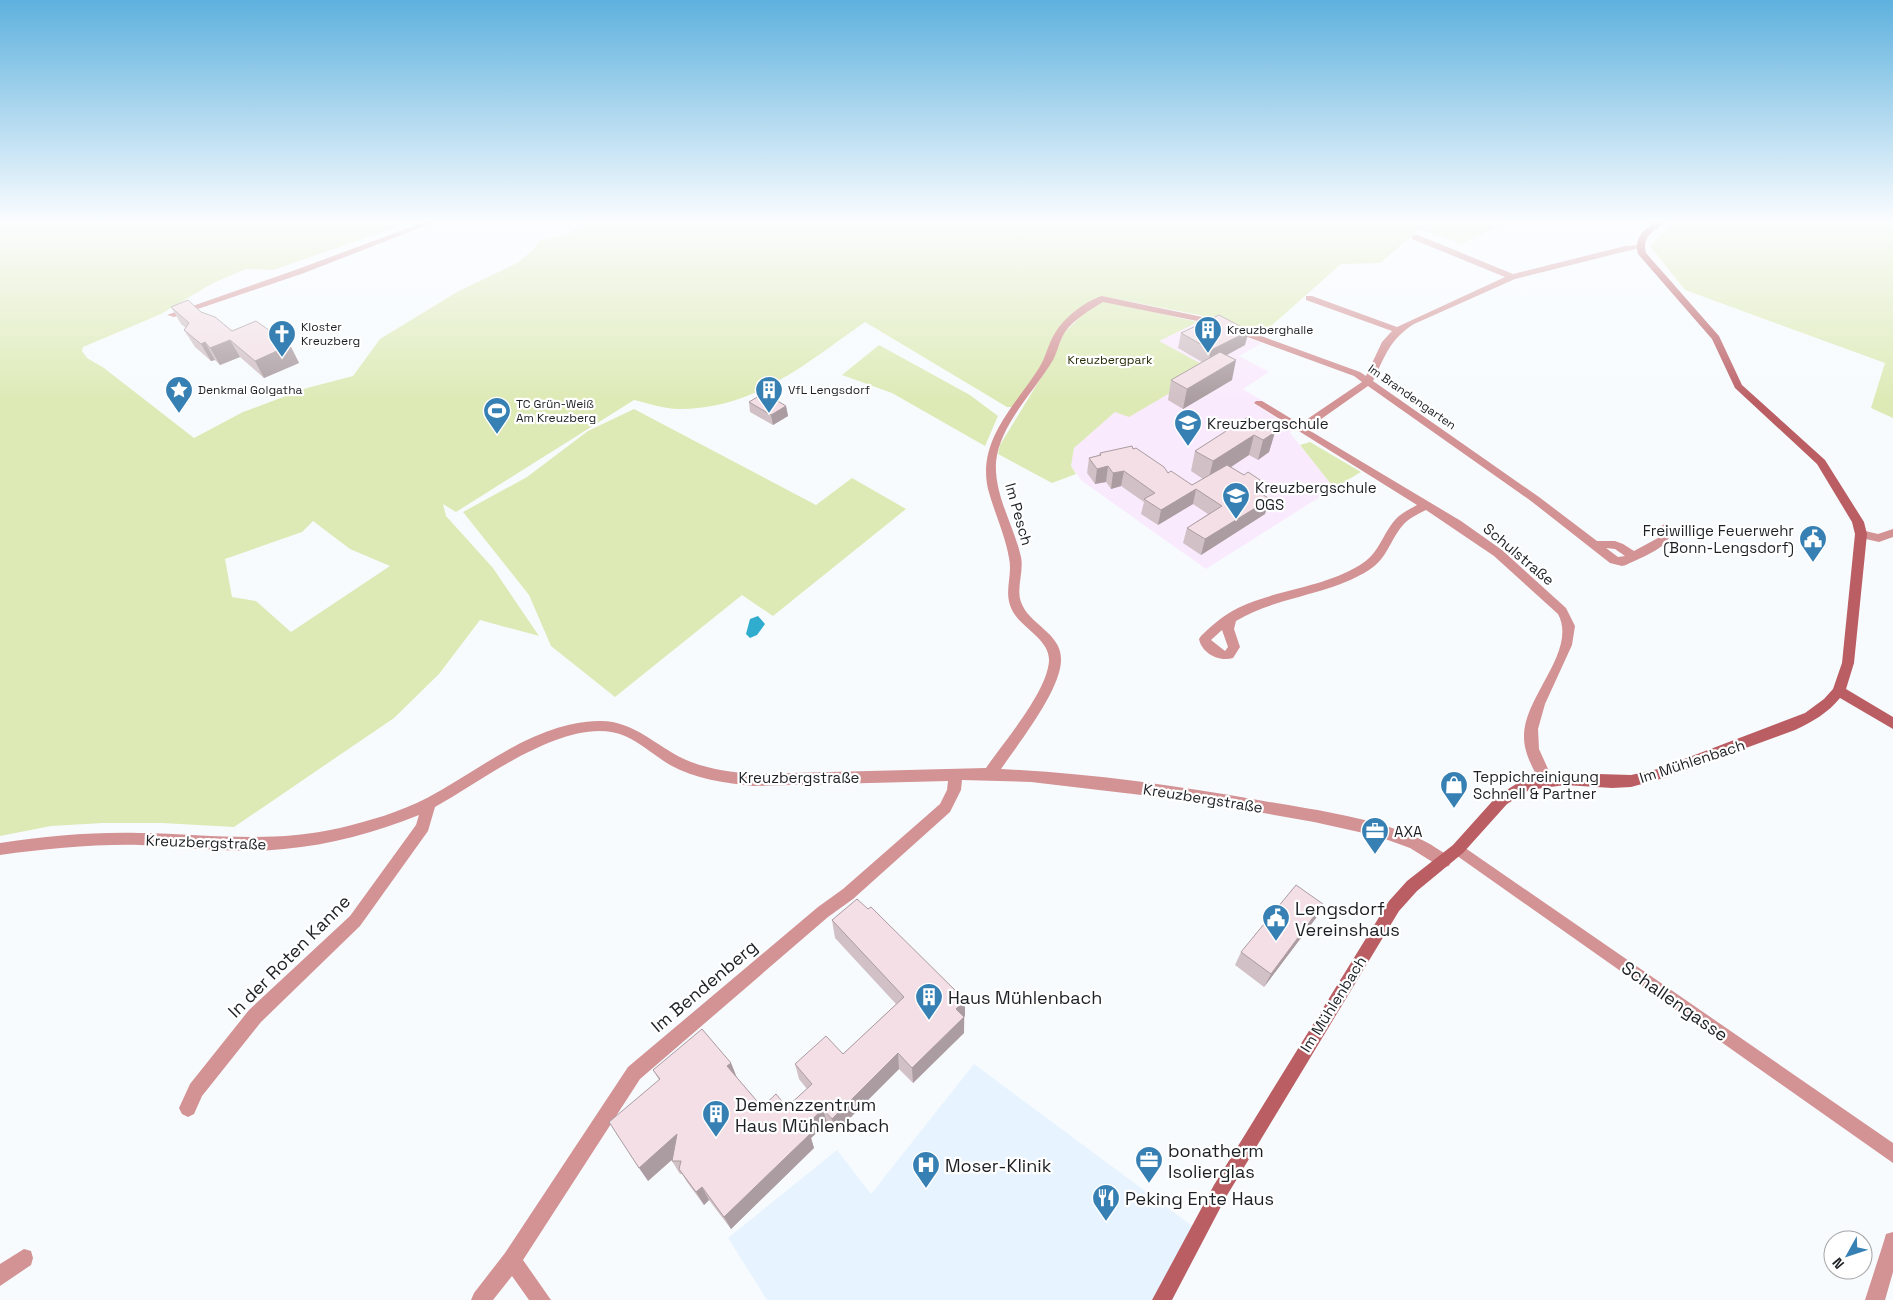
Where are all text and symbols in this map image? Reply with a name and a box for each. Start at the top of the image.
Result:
building icon: Kreuzberghalle [1193,315,1223,354]
church icon: Kloster Kreuzberg [267,319,297,358]
place label: Kloster Kreuzberg [301,319,360,349]
place label: Kreuzberghalle [1227,322,1313,338]
park label: Kreuzbergpark [1068,352,1153,368]
street label: Im Brandengarten [1365,361,1459,433]
place icon: Denkmal Golgatha [164,375,194,414]
building icon: VfL Lengsdorf [754,375,784,414]
place label: Denkmal Golgatha [198,382,302,398]
place label: VfL Lengsdorf [788,382,870,398]
sports icon: TC Grün-Weiß Am Kreuzberg [482,396,512,435]
place label: TC Grün-Weiß Am Kreuzberg [516,396,596,426]
school or university icon: Kreuzbergschule [1173,408,1203,447]
place label: Kreuzbergschule [1207,414,1329,433]
place label: Kreuzbergschule OGS [1255,478,1377,514]
street label: Im Pesch [1001,481,1037,547]
school or university icon: Kreuzbergschule OGS [1221,481,1251,520]
street label: Schulstraße [1480,519,1559,589]
place label: Freiwillige Feuerwehr (Bonn-Lengsdorf) [1643,521,1794,558]
public building icon: Freiwillige Feuerwehr (Bonn-Lengsdorf) [1798,524,1828,563]
street label: Im Mühlenbach [1637,735,1747,787]
place label: Teppichreinigung Schnell & Partner [1473,767,1599,803]
street label: Kreuzbergstraße [739,768,860,787]
shop icon: Teppichreinigung Schnell & Partner [1439,770,1469,809]
street label: Kreuzbergstraße [1142,779,1264,817]
office icon: AXA [1360,816,1390,855]
place label: AXA [1394,822,1423,841]
street label: Kreuzbergstraße [145,830,267,854]
street label: In der Roten Kanne [223,890,355,1022]
place label: Lengsdorf Vereinshaus [1295,897,1400,941]
public building icon: Lengsdorf Vereinshaus [1261,903,1291,942]
street label: Im Bendenberg [646,935,762,1037]
street label: Im Mühlenbach [1296,952,1370,1056]
street label: Schallengasse [1617,956,1733,1046]
building icon: Haus Mühlenbach [914,982,944,1021]
place label: Haus Mühlenbach [948,986,1102,1009]
place label: Demenzzentrum Haus Mühlenbach [735,1093,889,1137]
building icon: Demenzzentrum Haus Mühlenbach [701,1099,731,1138]
place label: bonatherm Isolierglas [1168,1139,1264,1183]
office icon: bonatherm Isolierglas [1134,1145,1164,1184]
hospital icon: Moser-Klinik [911,1150,941,1189]
place label: Moser-Klinik [945,1154,1052,1177]
restaurant icon: Peking Ente Haus [1091,1183,1121,1222]
place label: Peking Ente Haus [1125,1187,1274,1210]
north arrow [1823,1230,1873,1280]
text: N [1828,1254,1848,1273]

